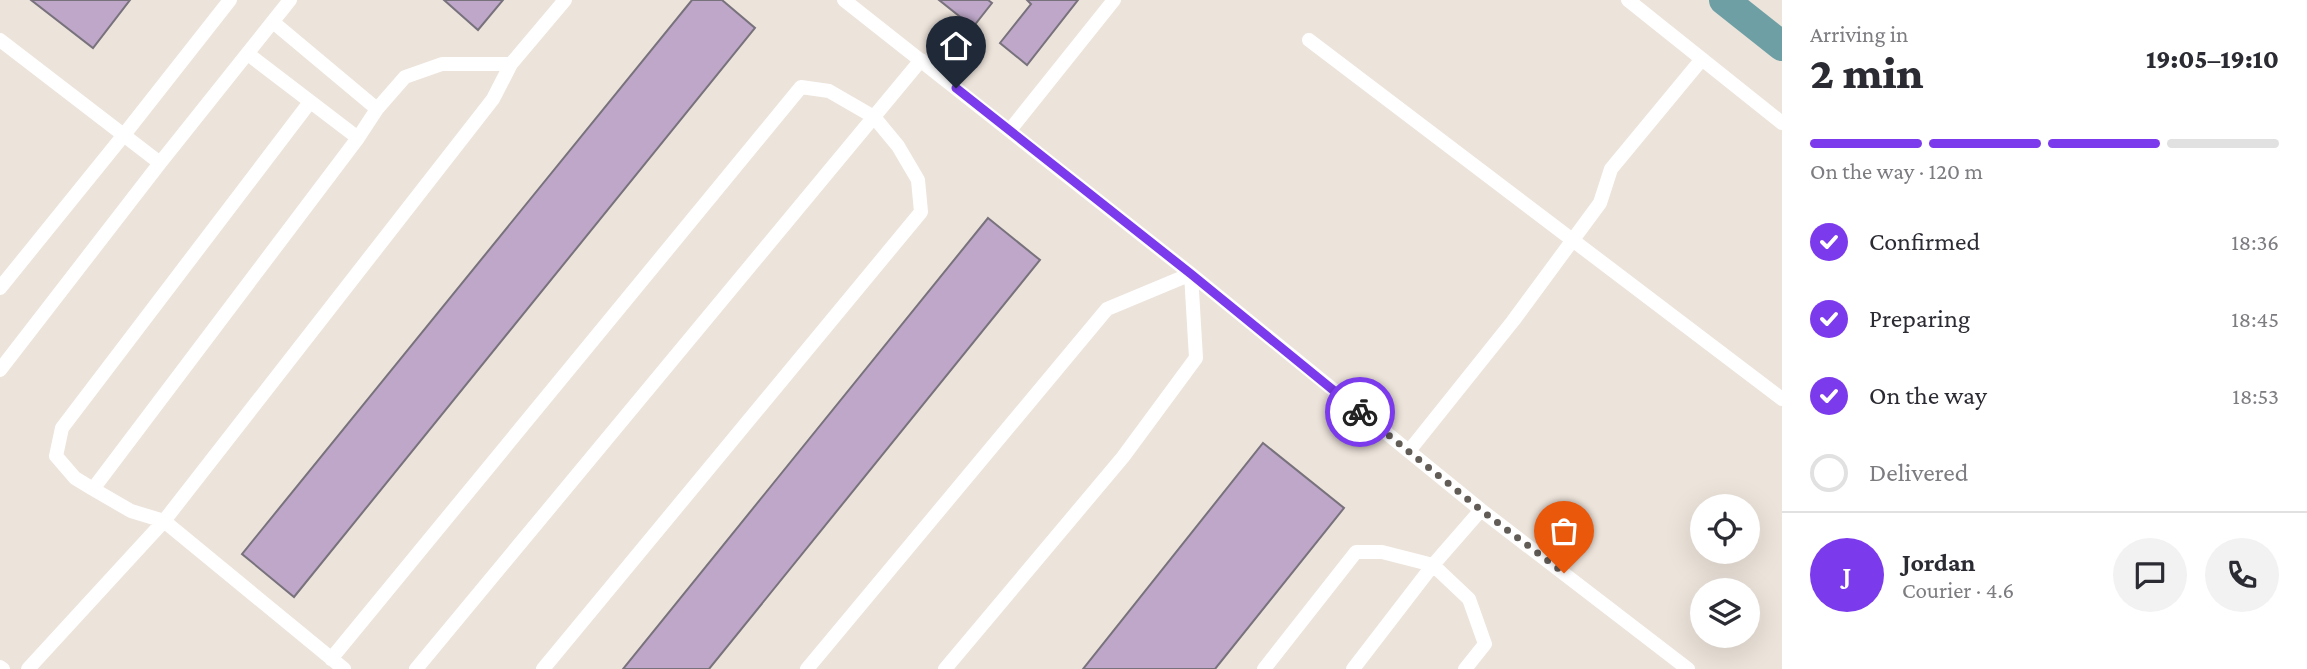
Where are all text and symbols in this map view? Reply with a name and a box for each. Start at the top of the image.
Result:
pin [926,16,986,88]
text: Arriving in [1810,21,1908,47]
icon: home [937,27,975,65]
text: 19:05–19:10 [2146,45,2279,74]
text: 2 min [1810,47,1924,98]
text: On the way · 120 m [1810,158,1983,184]
icon: check [1810,223,1848,261]
text: Confirmed [1869,227,1980,256]
text: 18:36 [2231,229,2279,255]
icon: check [1810,300,1848,338]
text: Preparing [1869,304,1970,333]
text: 18:45 [2231,306,2279,332]
courier [1325,377,1395,447]
icon: check [1810,377,1848,415]
text: On the way [1869,381,1987,410]
text: 18:53 [2232,383,2279,409]
icon: bike [1341,393,1379,431]
text: Delivered [1869,458,1968,487]
map controls [1690,494,1760,648]
button: locate [1690,494,1760,564]
pin [1534,501,1594,573]
icon: bag [1545,512,1583,550]
button: chat [2113,538,2187,612]
button: phone [2205,538,2279,612]
text: Jordan [1902,548,1976,577]
text: J [1843,561,1851,590]
text: Courier · 4.6 [1902,577,2014,603]
button: layers [1690,578,1760,648]

